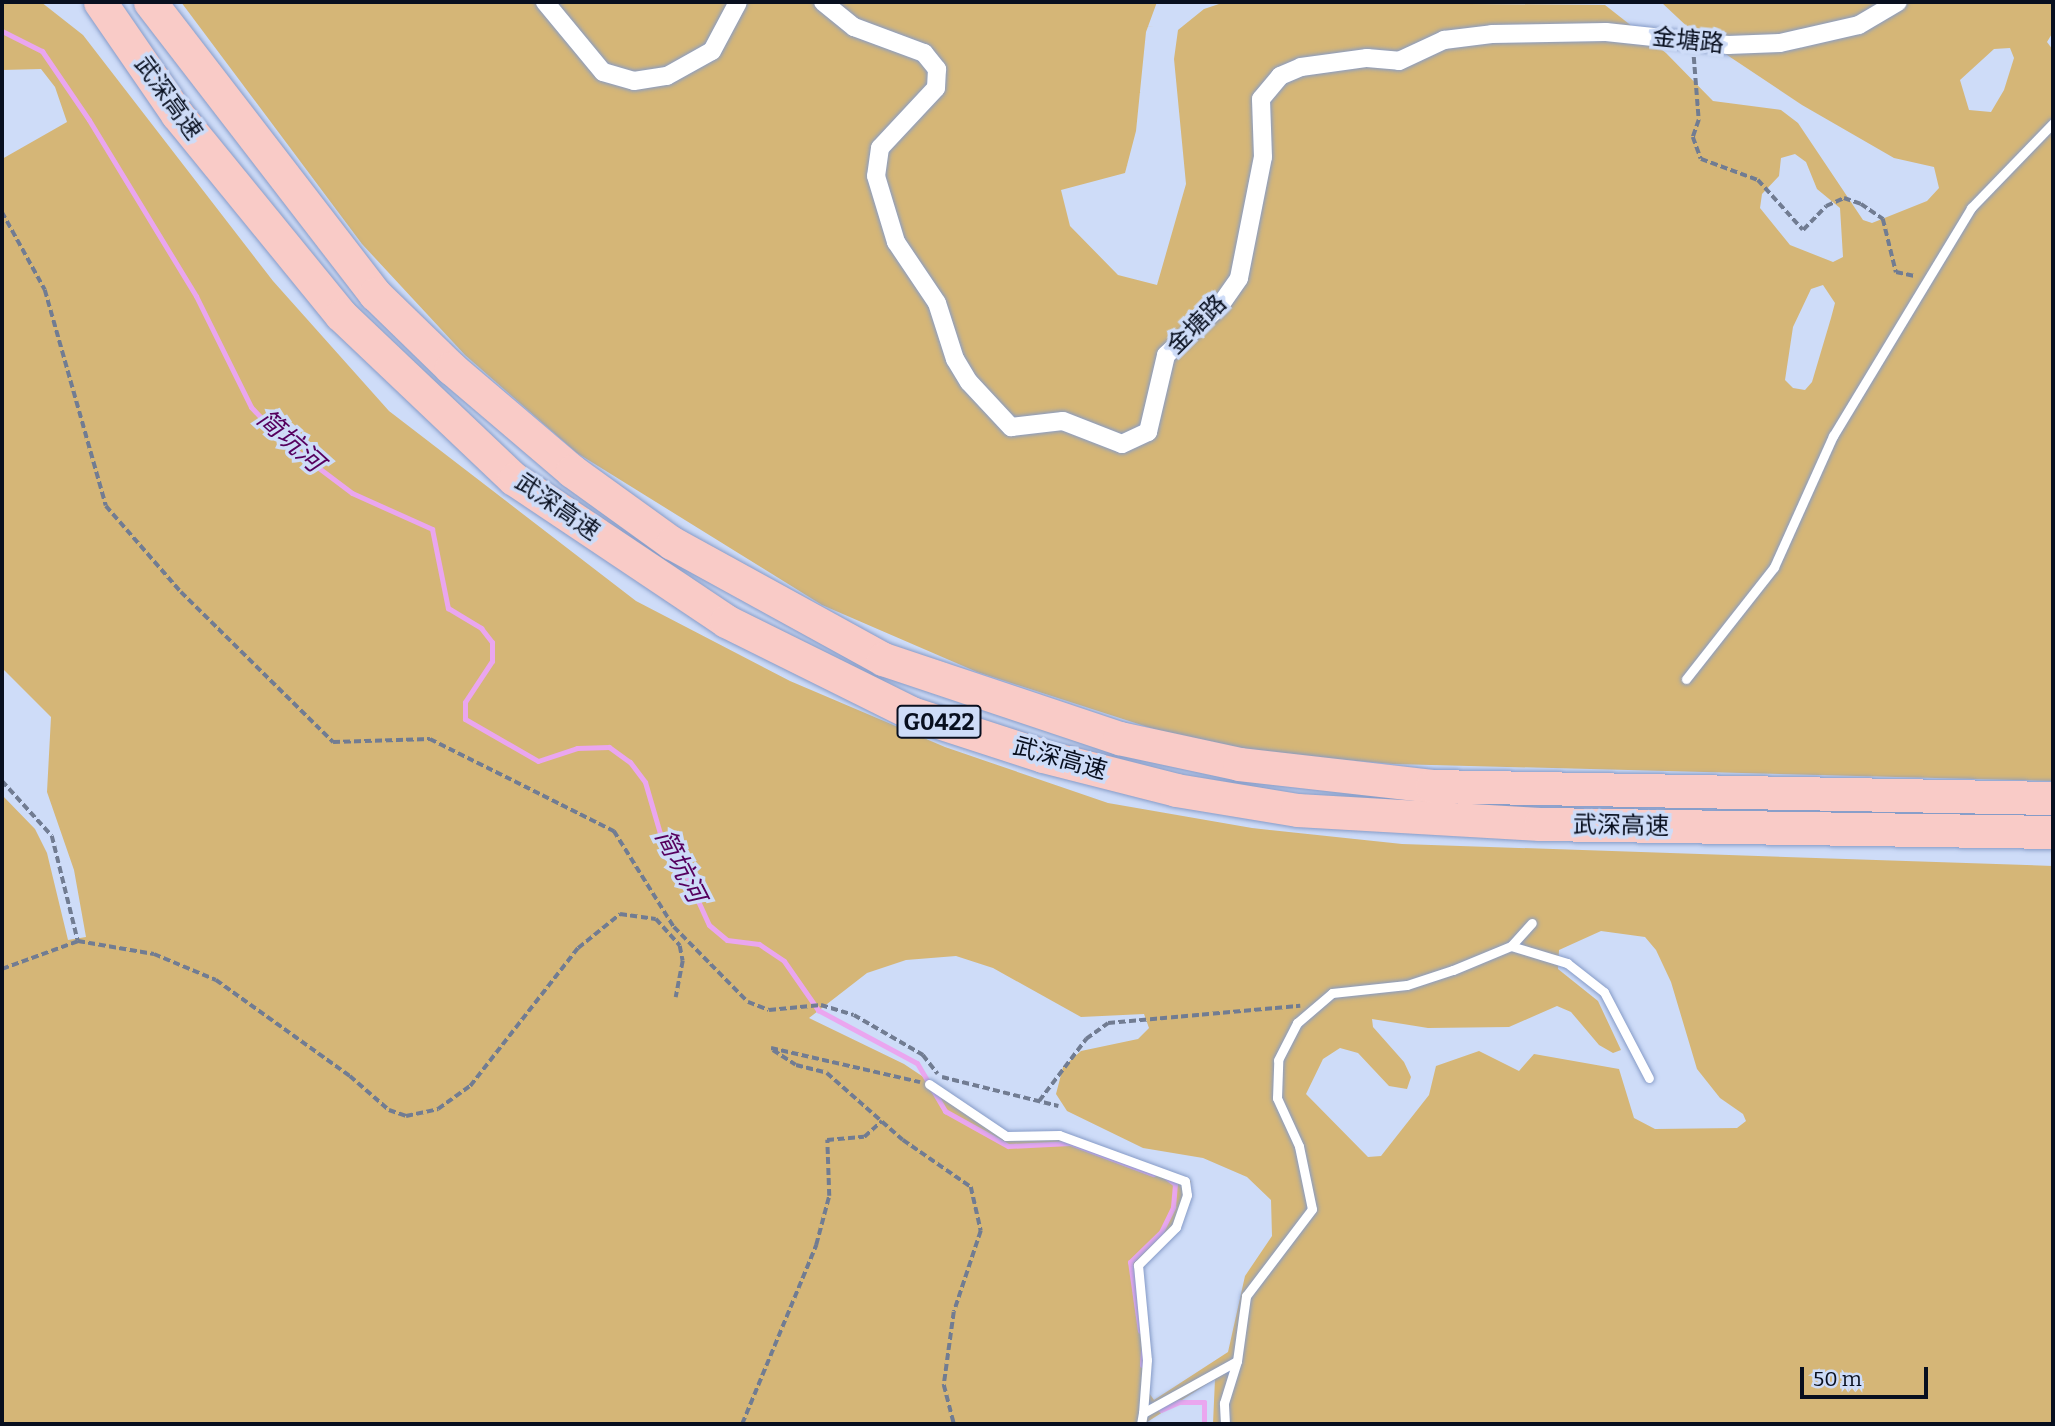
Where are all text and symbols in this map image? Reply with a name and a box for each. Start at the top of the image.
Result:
street label: 金塘路 [1651,23,1725,59]
street label: 武深高速 [128,51,208,145]
street label: 金塘路 [1161,289,1233,361]
water label: 简坑河 [251,403,329,479]
street label: 武深高速 [509,468,605,546]
road number: G0422 [895,702,983,742]
street label: 武深高速 [1010,732,1110,786]
street label: 武深高速 [1573,811,1669,841]
water label: 简坑河 [648,824,712,908]
scale bar [1803,1352,1931,1396]
text: 50 m [1813,1366,1862,1392]

